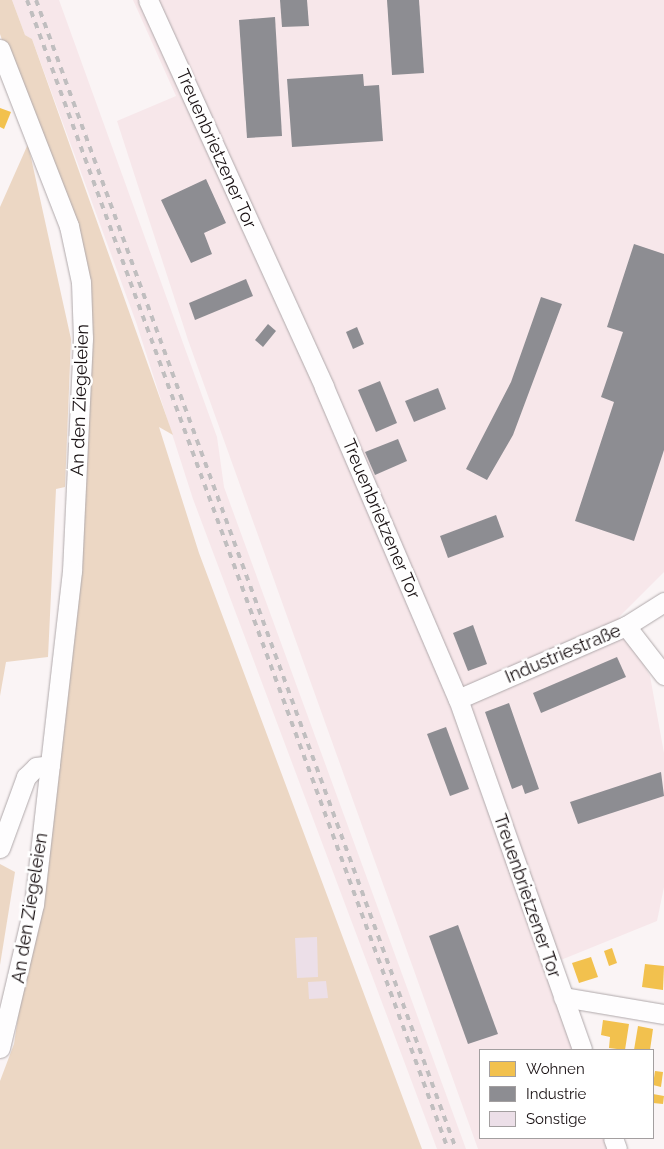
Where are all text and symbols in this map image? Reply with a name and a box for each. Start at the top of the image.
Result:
street label: Treuenbrietzener Tor [171,66,261,232]
street label: An den Ziegeleien [67,324,93,476]
street label: Treuenbrietzener Tor [337,435,425,603]
street label: Industriestraße [502,620,624,688]
street label: Treuenbrietzener Tor [489,811,565,981]
street label: An den Ziegeleien [7,831,53,985]
legend [479,1049,654,1139]
text: Wohnen [526,1060,585,1078]
text: Industrie [526,1085,586,1103]
text: Sonstige [526,1110,586,1128]

